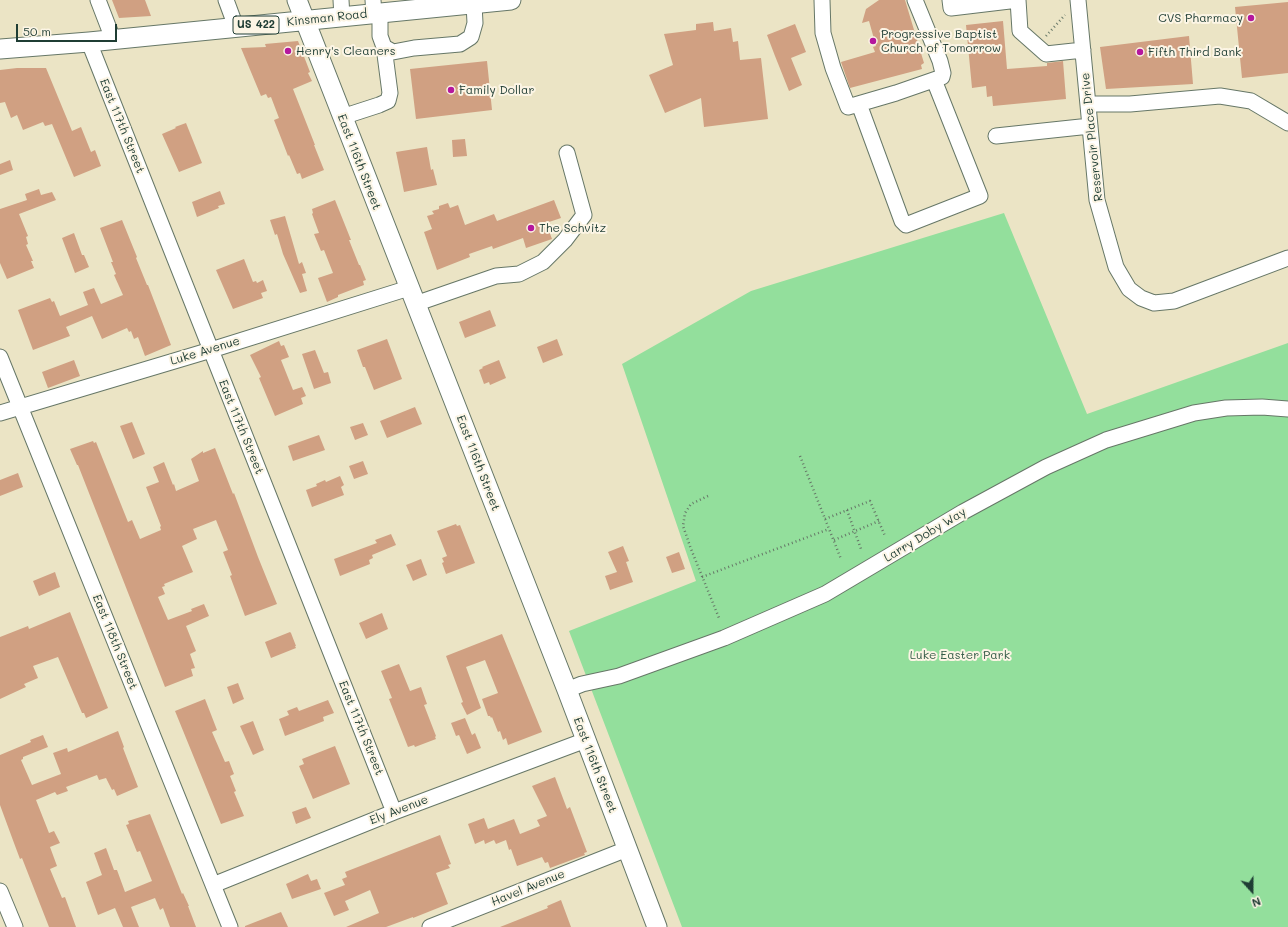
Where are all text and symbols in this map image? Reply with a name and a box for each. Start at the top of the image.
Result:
street label: Kinsman Road [286,7,368,29]
place label: CVS Pharmacy [1158,11,1243,25]
marker: CVS Pharmacy [1246,13,1256,23]
scale bar [18,16,119,42]
road number: US 422 [233,16,279,34]
text: 50 m [23,23,51,39]
place label: Progressive Baptist Church of Tomorrow [881,27,1001,55]
marker: Progressive Baptist Church of Tomorrow [868,36,878,46]
place label: Henry's Cleaners [296,44,396,58]
place label: Fifth Third Bank [1148,45,1241,59]
marker: Henry's Cleaners [283,46,293,56]
marker: Fifth Third Bank [1135,47,1145,57]
street label: Reservoir Place Drive [1078,72,1106,202]
street label: East 117th Street [96,77,148,175]
place label: Family Dollar [459,83,534,97]
marker: Family Dollar [446,85,456,95]
street label: East 116th Street [334,112,384,212]
place label: The Schvitz [539,221,606,235]
marker: The Schvitz [526,223,536,233]
street label: Luke Avenue [168,334,242,368]
street label: East 117th Street [215,378,267,476]
street label: East 116th Street [453,413,503,513]
street label: Larry Doby Way [881,505,969,565]
street label: East 118th Street [89,592,141,692]
park label: Luke Easter Park [910,648,1010,662]
street label: East 117th Street [335,679,387,777]
street label: East 116th Street [570,715,620,815]
street label: Ely Avenue [368,792,430,828]
street label: Havel Avenue [489,867,567,909]
north arrow [1232,871,1272,911]
text: N [1250,894,1263,911]

